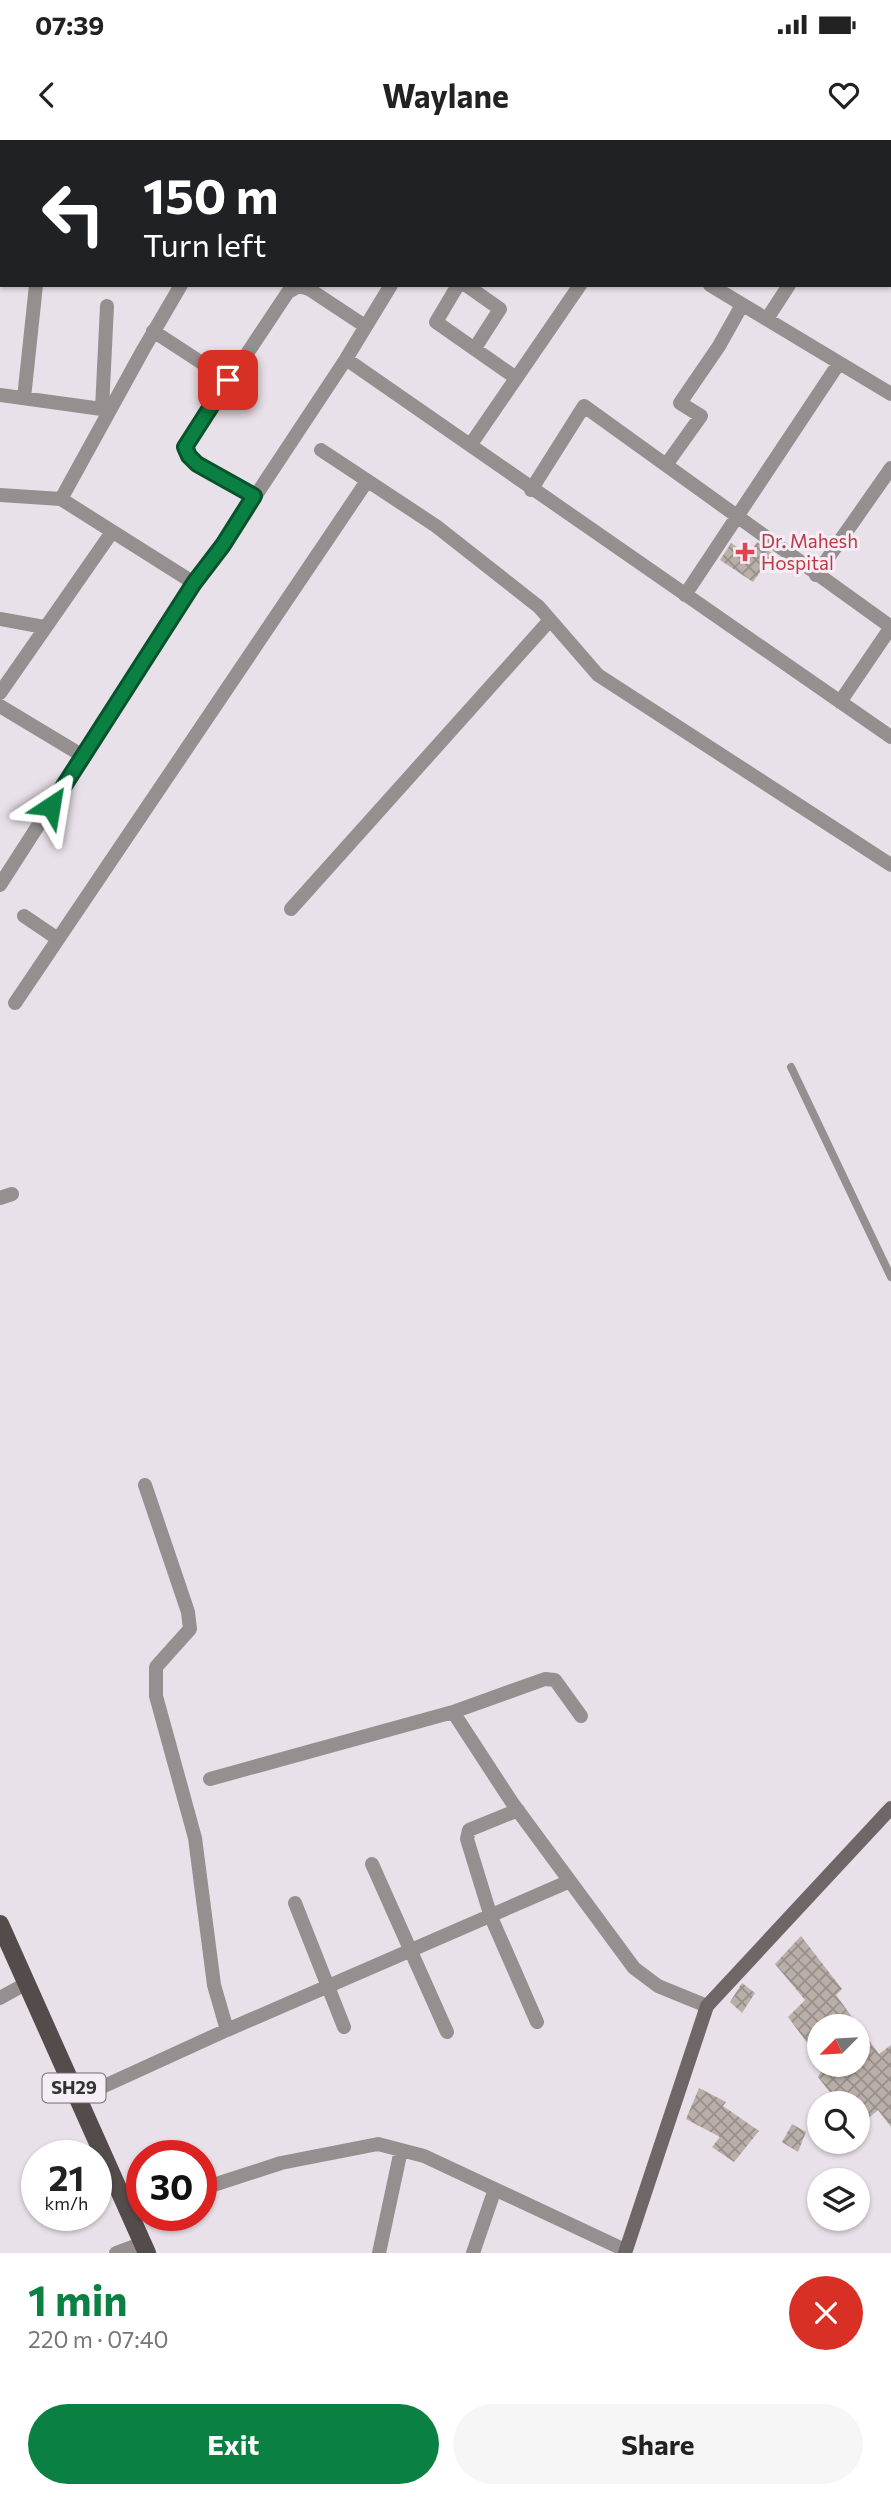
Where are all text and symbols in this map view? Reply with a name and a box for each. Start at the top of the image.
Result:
text: 07:39 [35,9,104,40]
text: Waylane [382,75,509,115]
icon: back [28,76,66,114]
icon: heart [825,76,863,114]
text: 150 m [143,164,278,224]
icon: left [28,168,119,259]
text: Turn left [143,224,267,264]
pin [198,350,258,410]
icon: arrive [209,361,247,399]
place label: Dr. Mahesh Hospital [761,529,858,574]
marker: Dr. Mahesh Hospital [735,542,755,562]
position arrow [14,769,88,843]
north arrow [807,2014,870,2077]
map controls [807,2014,870,2231]
road number: SH29 [42,2074,106,2102]
button: search [807,2091,870,2154]
speed limit sign: 30 [126,2140,217,2231]
text: 21 [49,2155,84,2198]
button: layers [807,2168,870,2231]
text: km/h [45,2192,88,2214]
text: 1 min [28,2273,128,2325]
button: close [789,2276,863,2350]
text: 220 m · 07:40 [28,2325,168,2353]
button: Exit [28,2404,439,2484]
button: Share [453,2404,863,2484]

